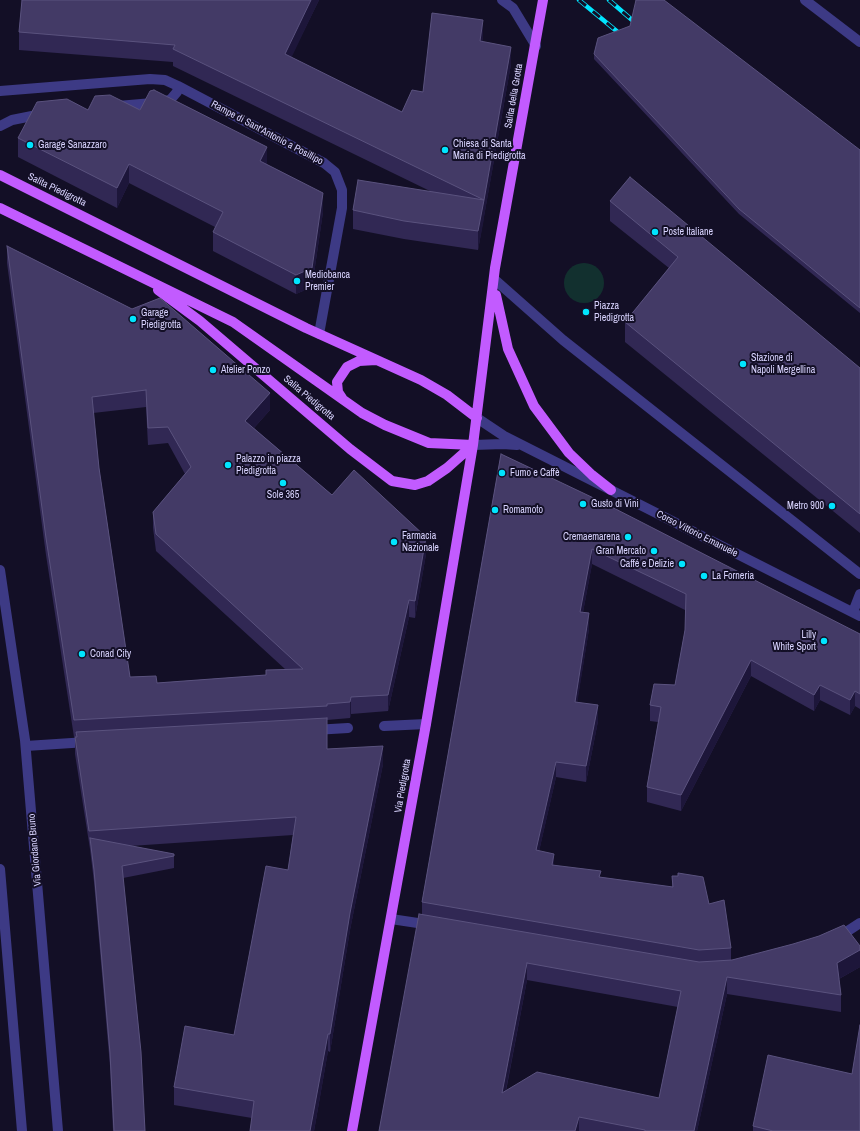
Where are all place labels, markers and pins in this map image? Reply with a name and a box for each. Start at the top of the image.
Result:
place label: Chiesa di Santa Maria di Piedigrotta [453,138,525,162]
place label: Garage Sanazzaro [38,139,107,151]
marker: Garage Sanazzaro [25,140,35,150]
marker: Chiesa di Santa Maria di Piedigrotta [440,145,450,155]
place label: Poste Italiane [663,226,713,238]
marker: Poste Italiane [650,227,660,237]
place label: Mediobanca Premier [305,269,350,292]
marker: Mediobanca Premier [292,276,302,286]
place label: Piazza Piedigrotta [594,300,634,324]
place label: Garage Piedigrotta [141,307,181,330]
marker: Piazza Piedigrotta [581,307,591,317]
marker: Garage Piedigrotta [128,314,138,324]
place label: Stazione di Napoli Mergellina [751,352,815,376]
marker: Stazione di Napoli Mergellina [738,359,748,369]
place label: Atelier Ponzo [221,364,270,376]
marker: Atelier Ponzo [208,365,218,375]
place label: Palazzo in piazza Piedigrotta [236,453,301,476]
marker: Palazzo in piazza Piedigrotta [223,460,233,470]
place label: Fumo e Caffè [510,467,560,479]
marker: Fumo e Caffè [497,468,507,478]
marker: Sole 365 [278,478,288,488]
place label: Sole 365 [267,489,299,501]
place label: Gusto di Vini [591,498,639,510]
marker: Gusto di Vini [578,499,588,509]
place label: Metro 900 [787,500,824,512]
marker: Metro 900 [827,501,837,511]
place label: Romamoto [503,504,543,516]
marker: Romamoto [490,505,500,515]
place label: Farmacia Nazionale [402,530,439,554]
place label: Cremaemarena [563,531,620,543]
marker: Cremaemarena [623,532,633,542]
marker: Farmacia Nazionale [389,537,399,547]
place label: Gran Mercato [596,545,646,557]
marker: Gran Mercato [649,546,659,556]
place label: Caffé e Delizie [620,558,674,570]
marker: Caffé e Delizie [677,559,687,569]
place label: La Forneria [712,570,754,582]
marker: La Forneria [699,571,709,581]
place label: Lilly White Sport [773,629,816,652]
marker: Lilly White Sport [819,636,829,646]
place label: Conad City [90,648,131,660]
marker: Conad City [77,649,87,659]

